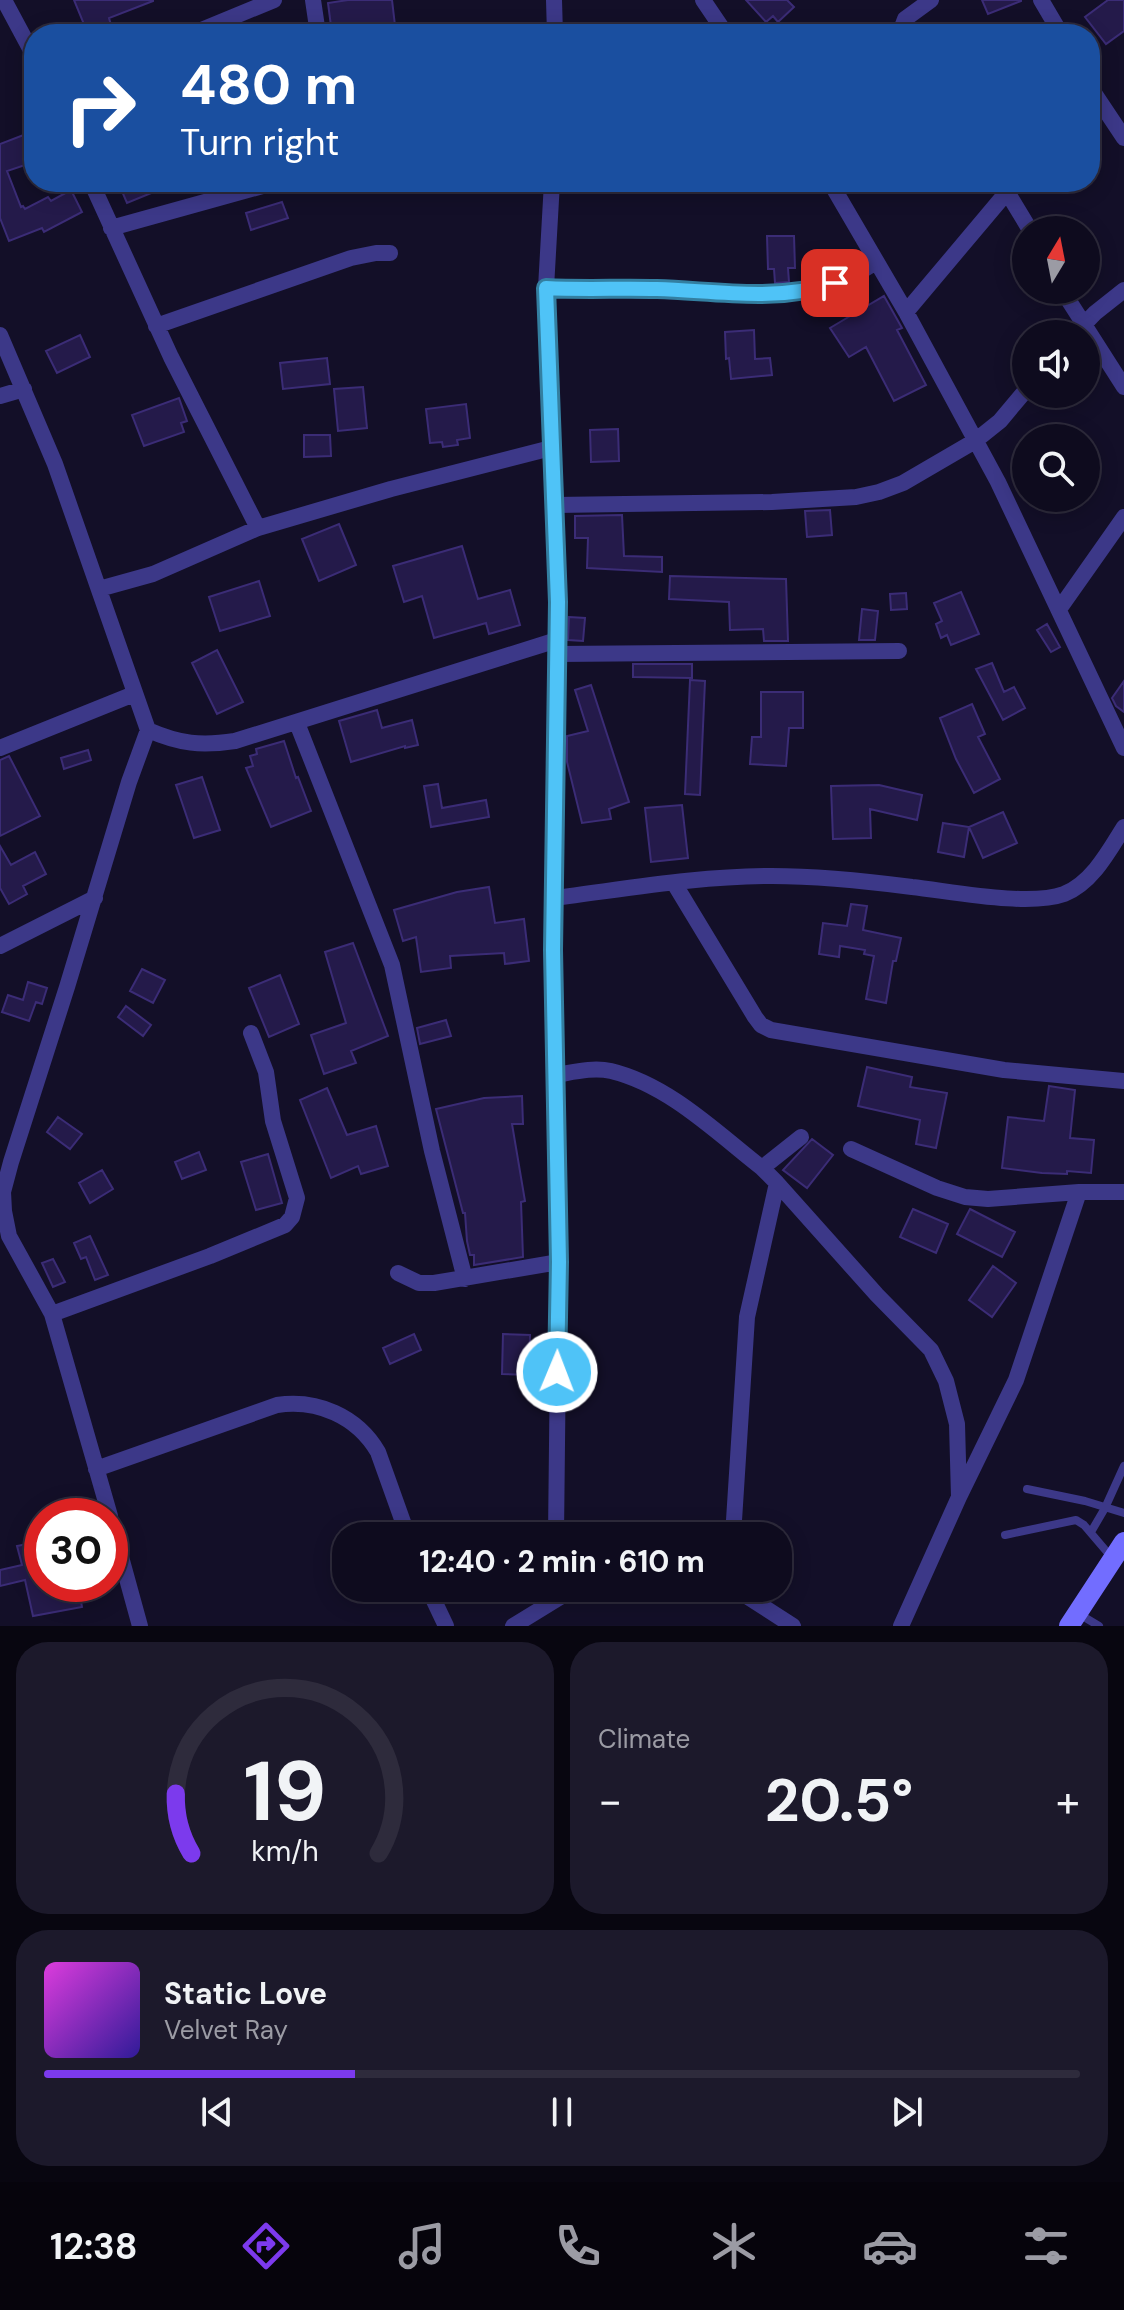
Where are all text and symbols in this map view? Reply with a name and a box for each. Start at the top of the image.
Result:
text: 480 m [180,48,357,121]
icon: right [48,56,152,160]
text: Turn right [180,119,339,166]
north arrow [1012,216,1100,304]
map controls [1012,216,1100,512]
pin [801,249,869,317]
icon: arrive [813,261,857,305]
button: sound [1012,320,1100,408]
button: search [1012,424,1100,512]
position arrow [515,1330,599,1414]
speed limit sign: 30 [24,1498,128,1602]
text: 12:40 · 2 min · 610 m [419,1542,705,1581]
text: Climate [598,1722,690,1756]
text: 19 [243,1737,327,1846]
text: 20.5° [765,1761,913,1840]
text: − [598,1772,622,1830]
text: + [1056,1772,1080,1830]
text: km/h [251,1833,319,1870]
text: Static Love [164,1974,327,2013]
text: Velvet Ray [164,2013,288,2047]
icon: previous [195,2090,239,2134]
icon: pause [540,2090,584,2134]
icon: next [885,2090,929,2134]
icon: directions [238,2218,294,2274]
icon: music [394,2218,450,2274]
icon: phone [550,2218,606,2274]
icon: climate [706,2218,762,2274]
icon: car [862,2218,918,2274]
icon: filters [1018,2218,1074,2274]
text: 12:38 [50,2223,138,2270]

